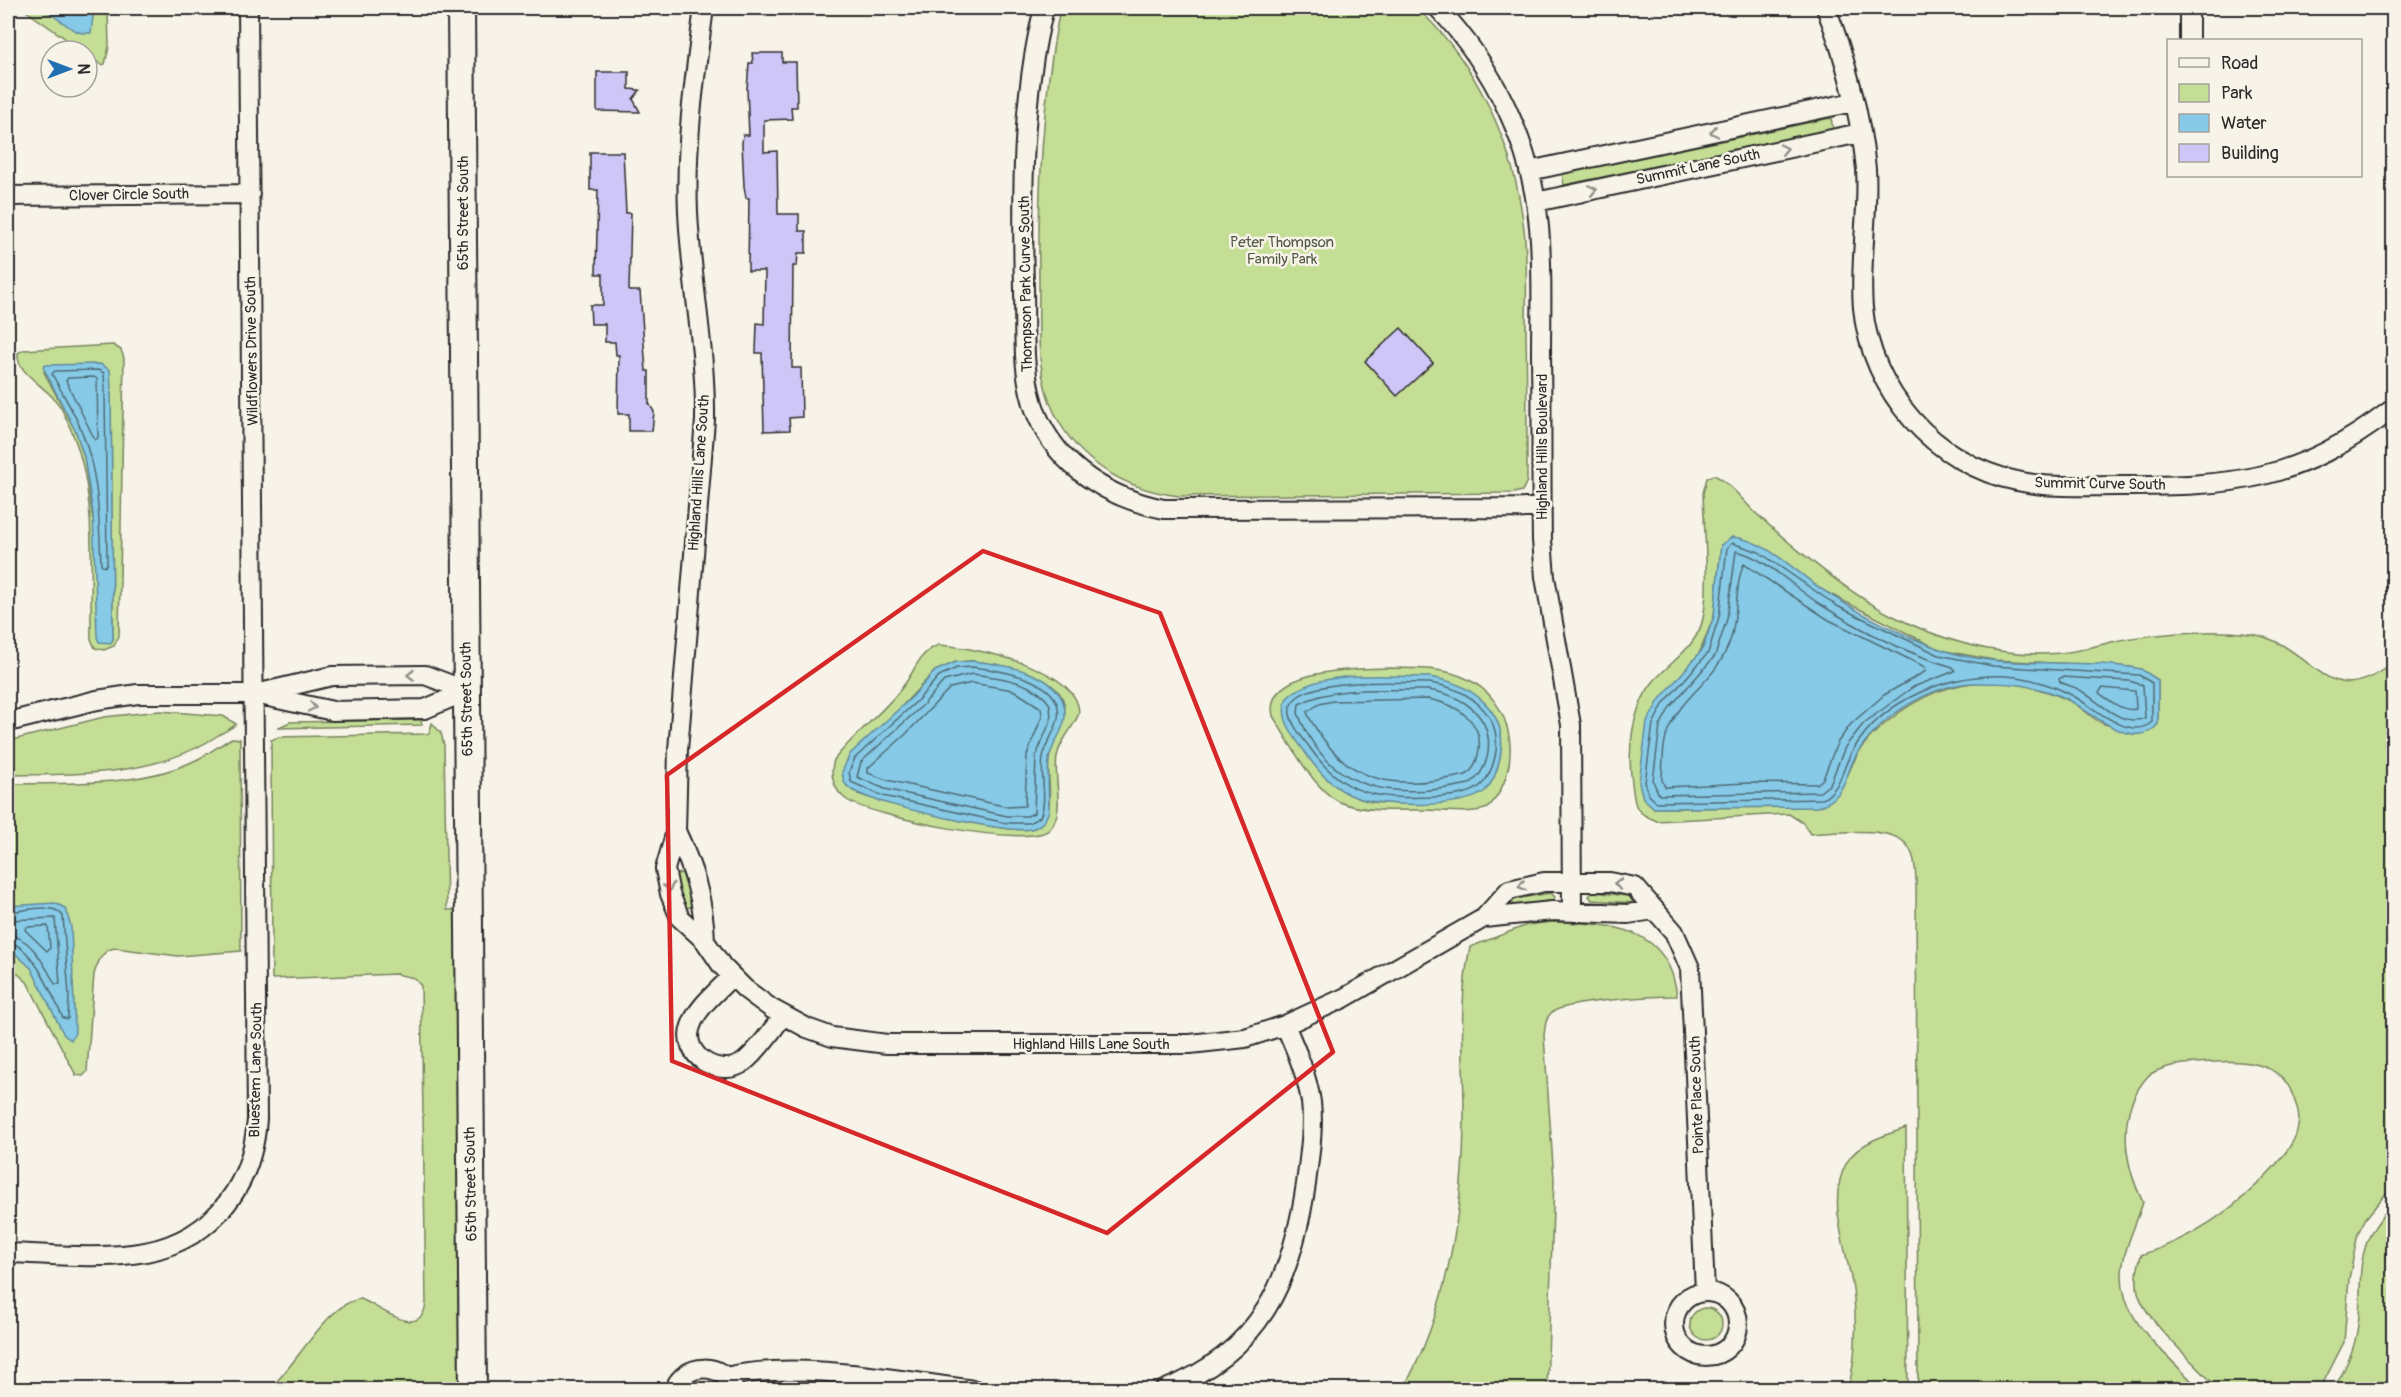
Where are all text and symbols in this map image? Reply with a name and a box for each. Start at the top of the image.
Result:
north arrow [39,39,99,99]
legend [2167,39,2362,177]
text: Road [2221,52,2258,75]
text: N [73,64,93,75]
text: Park [2221,82,2253,105]
text: Water [2221,112,2267,135]
one-way arrow [1709,124,1719,137]
text: Building [2221,142,2279,165]
one-way arrow [1778,143,1788,156]
street label: Summit Lane South [1634,145,1762,189]
street label: 65th Street South [454,156,473,270]
street label: Clover Circle South [69,184,189,206]
one-way arrow [1588,184,1598,197]
street label: Thompson Park Curve South [1015,196,1037,372]
park label: Peter Thompson Family Park [1230,233,1334,269]
street label: Wildflowers Drive South [241,276,263,426]
street label: Highland Hills Boulevard [1533,374,1552,520]
street label: Highland Hills Lane South [684,394,714,552]
street label: Summit Curve South [2034,473,2166,495]
street label: 65th Street South [457,642,477,756]
one-way arrow [407,669,416,681]
one-way arrow [307,699,317,712]
one-way arrow [1613,878,1623,891]
one-way arrow [1517,879,1527,892]
one-way arrow [662,882,675,892]
street label: Bluestem Lane South [245,1002,267,1138]
street label: Highland Hills Lane South [1013,1035,1169,1054]
street label: Pointe Place South [1685,1035,1709,1155]
street label: 65th Street South [461,1127,481,1241]

